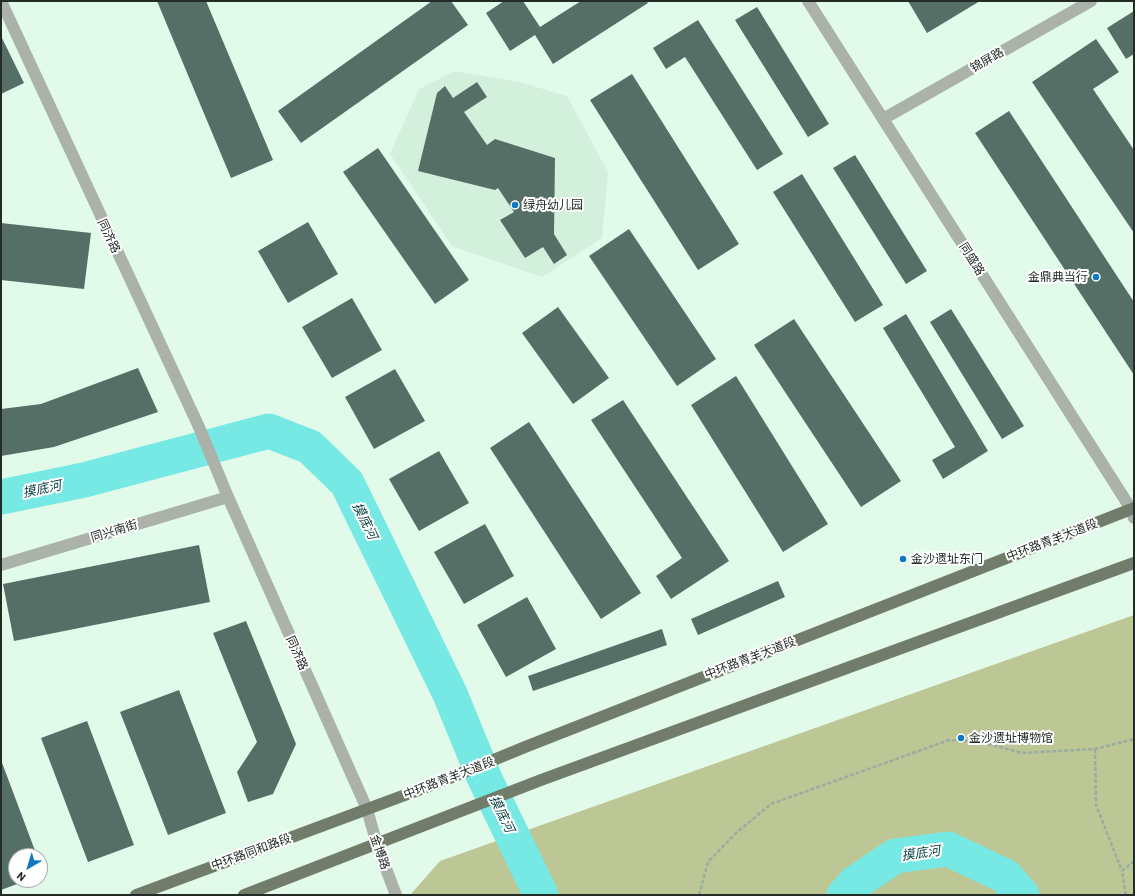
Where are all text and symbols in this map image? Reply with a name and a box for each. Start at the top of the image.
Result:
street label: 锦屏路 [968,45,1006,75]
place label: 绿舟幼儿园 [523,198,583,212]
marker: 绿舟幼儿园 [510,200,520,210]
street label: 同济路 [95,217,123,255]
street label: 同盛路 [956,240,988,278]
place label: 金鼎典当行 [1028,270,1088,284]
marker: 金鼎典当行 [1091,272,1101,282]
water label: 摸底河 [21,477,63,501]
water label: 摸底河 [349,500,381,542]
street label: 中环路青羊大道段 [1005,516,1099,564]
street label: 同兴南街 [89,517,139,545]
place label: 金沙遗址东门 [911,552,983,566]
marker: 金沙遗址东门 [898,554,908,564]
street label: 同济路 [283,634,311,672]
street label: 中环路青羊大道段 [703,634,797,682]
place label: 金沙遗址博物馆 [969,731,1053,745]
marker: 金沙遗址博物馆 [956,733,966,743]
street label: 中环路青羊大道段 [402,754,496,802]
water label: 摸底河 [486,793,518,835]
street label: 中环路同和路段 [209,831,293,873]
street label: 金博路 [367,833,393,871]
water label: 摸底河 [901,843,941,863]
north arrow [8,848,48,888]
text: N [14,870,28,884]

